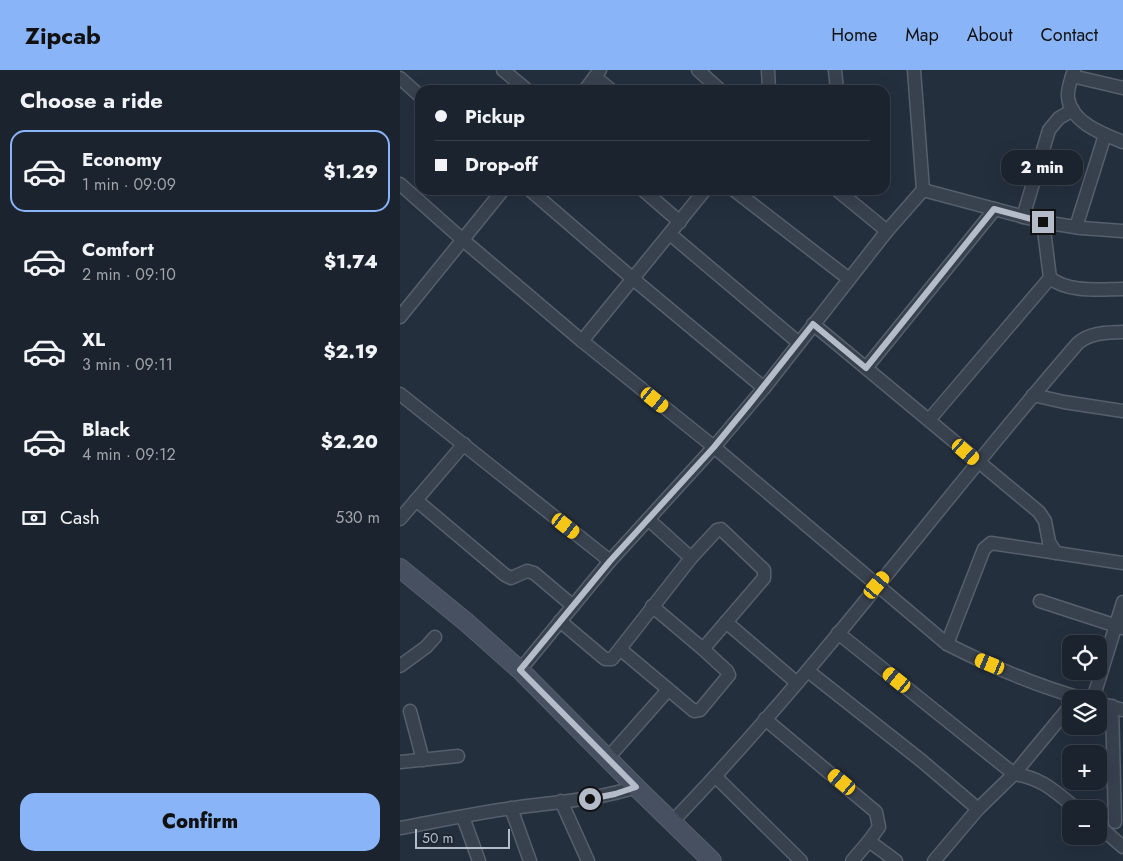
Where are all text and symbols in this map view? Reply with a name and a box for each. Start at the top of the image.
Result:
text: Zipcab [25,18,101,53]
text: Home [831,22,877,48]
text: Map [905,22,939,48]
text: About [967,22,1012,48]
text: Contact [1040,22,1098,48]
text: Choose a ride [20,84,163,116]
text: Pickup [465,103,525,130]
text: Economy [82,146,162,173]
icon: car [22,149,67,194]
callout: 2 min [1002,150,1084,184]
text: Drop-off [465,151,538,178]
text: 2 min [1021,156,1063,179]
text: $1.29 [323,158,378,185]
text: 1 min · 09:09 [82,173,176,196]
route end [1032,211,1054,233]
text: Comfort [82,236,154,263]
icon: car [22,239,67,284]
text: $1.74 [324,248,378,275]
text: 2 min · 09:10 [82,263,176,286]
text: XL [82,326,105,353]
icon: car [22,329,67,374]
text: $2.19 [323,338,378,365]
text: 3 min · 09:11 [82,353,173,376]
car [638,385,671,415]
text: Black [82,416,130,443]
icon: car [22,419,67,464]
text: $2.20 [321,428,378,455]
car [949,436,982,468]
text: 4 min · 09:12 [82,443,176,466]
icon: cash [20,504,48,532]
text: Cash [60,504,100,531]
text: 530 m [335,506,380,529]
car [549,511,582,541]
car [861,569,892,601]
map controls [1062,635,1107,845]
button: locate [1062,635,1107,680]
car [973,651,1006,677]
car [880,665,913,695]
button: layers [1062,690,1107,735]
button: + [1062,745,1107,790]
car [825,767,858,797]
route start [579,788,601,810]
button: Confirm [20,793,380,851]
button: − [1062,800,1107,845]
scale bar [415,826,510,849]
text: 50 m [422,828,453,848]

